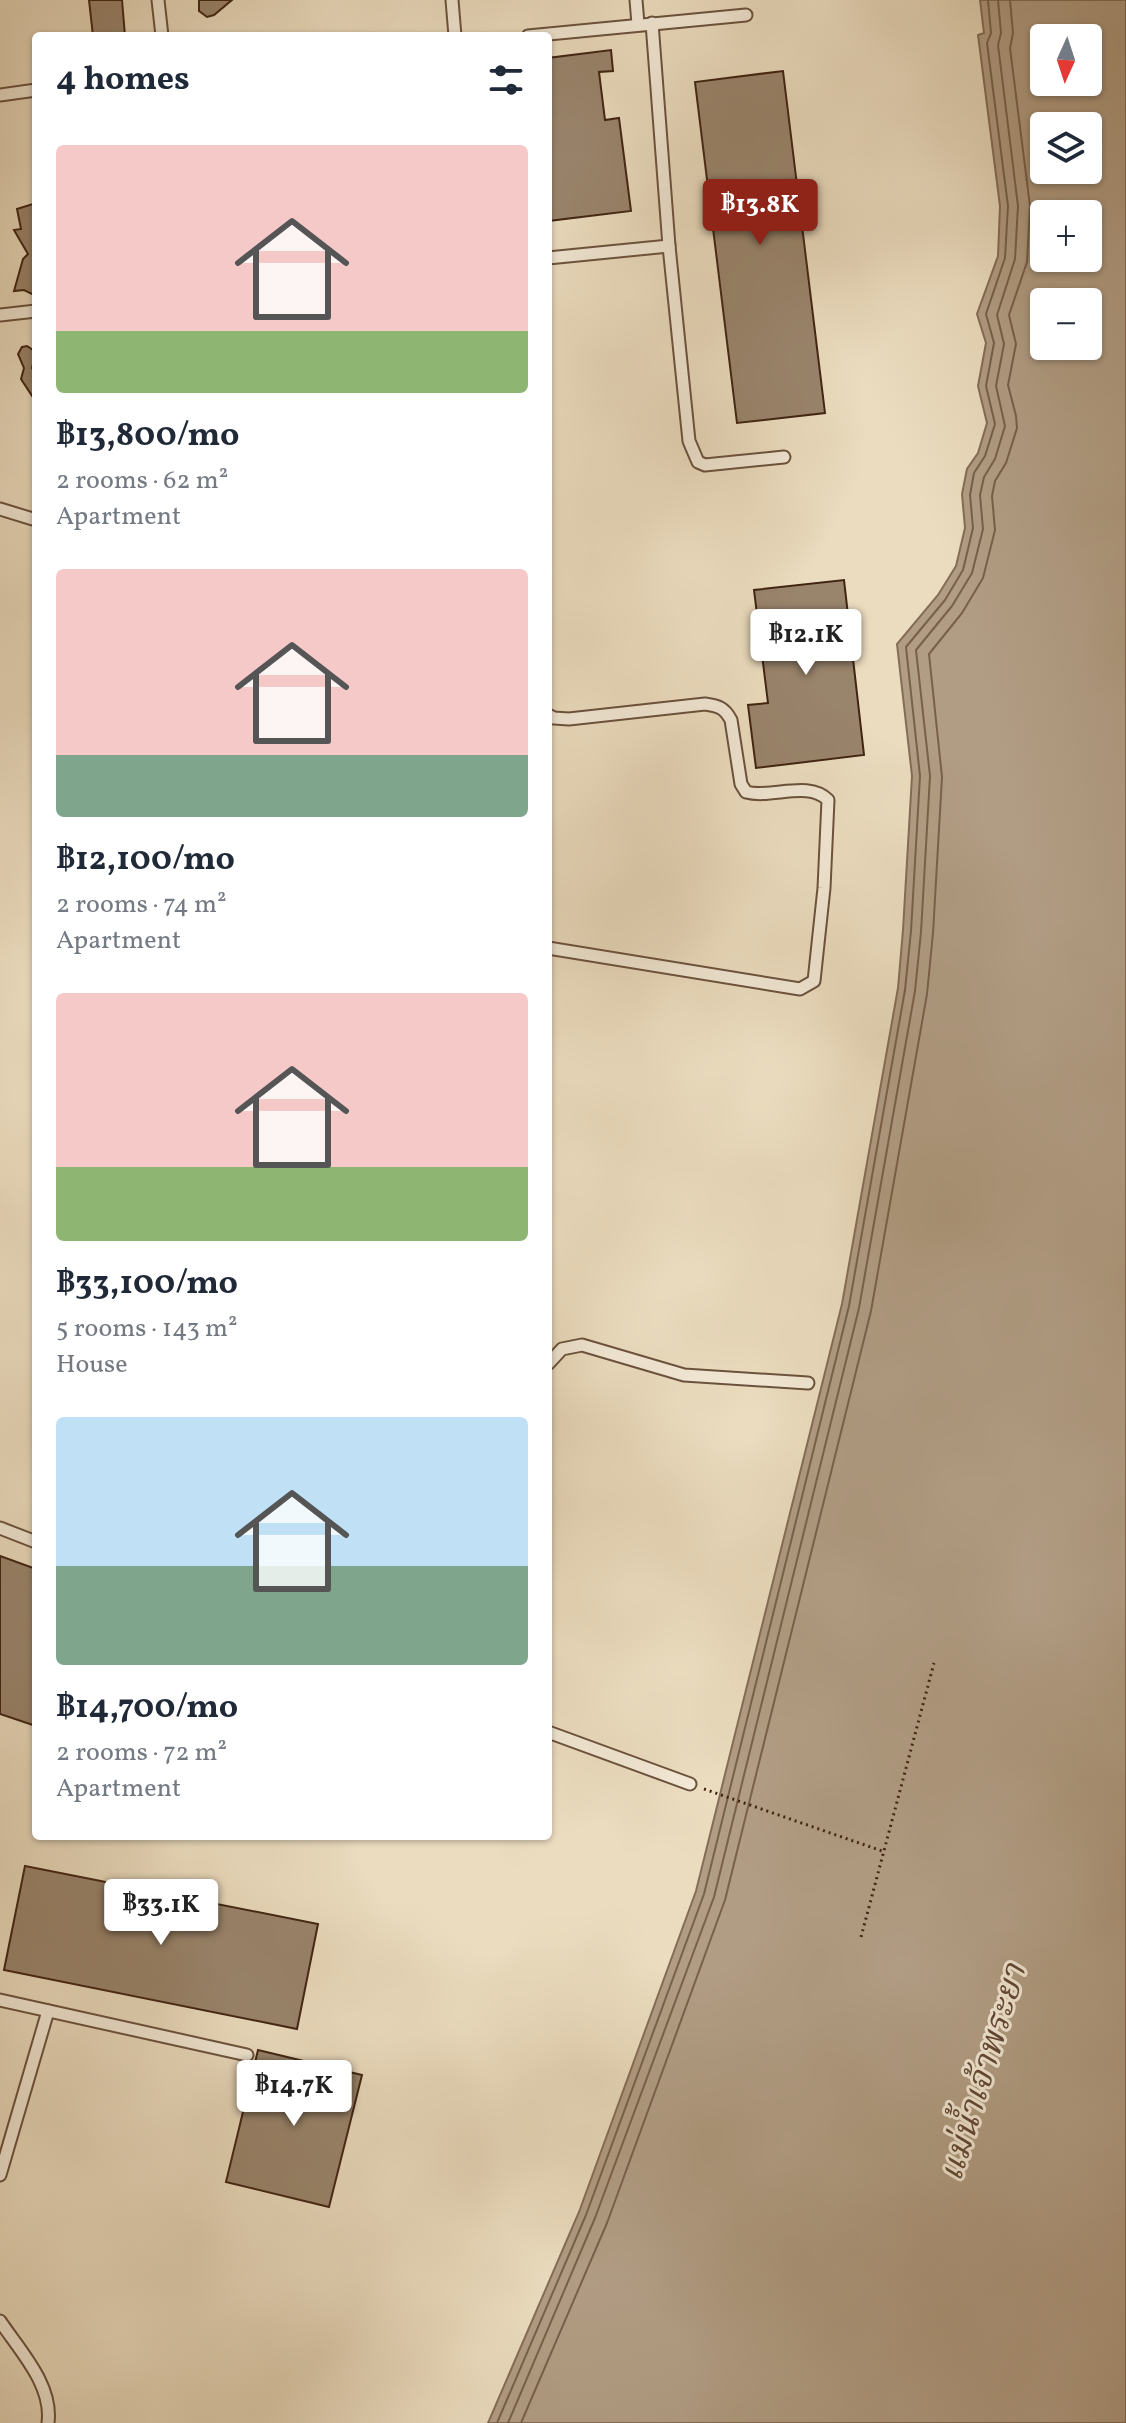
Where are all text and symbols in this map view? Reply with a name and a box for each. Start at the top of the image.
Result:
north arrow [1030,24,1102,96]
map controls [1030,24,1102,360]
text: 4 homes [56,57,190,104]
icon: filters [484,58,528,102]
button: layers [1030,112,1102,184]
pin: ฿13.8K [695,179,825,247]
text: ฿13.8K [721,187,799,223]
icon: home [220,197,364,341]
button: + [1030,200,1102,272]
button: − [1030,288,1102,360]
text: ฿13,800/mo [56,413,239,460]
text: 2 rooms · 62 m² [56,463,228,499]
text: Apartment [56,499,181,535]
pin: ฿12.1K [741,609,871,677]
text: ฿12.1K [768,617,844,653]
icon: home [220,621,364,765]
text: ฿12,100/mo [56,837,235,884]
text: 2 rooms · 74 m² [56,887,227,923]
text: Apartment [56,923,181,959]
icon: home [220,1045,364,1189]
text: ฿33,100/mo [56,1261,238,1308]
text: 5 rooms · 143 m² [56,1311,238,1347]
text: House [56,1347,128,1383]
icon: home [220,1469,364,1613]
text: ฿14,700/mo [56,1685,238,1732]
text: 2 rooms · 72 m² [56,1735,227,1771]
text: Apartment [56,1771,181,1807]
pin: ฿33.1K [96,1879,226,1947]
text: ฿33.1K [122,1887,200,1923]
water label: แม่น้ำเจ้าพระยา [926,1956,1041,2187]
pin: ฿14.7K [229,2060,359,2128]
text: ฿14.7K [255,2068,333,2104]

